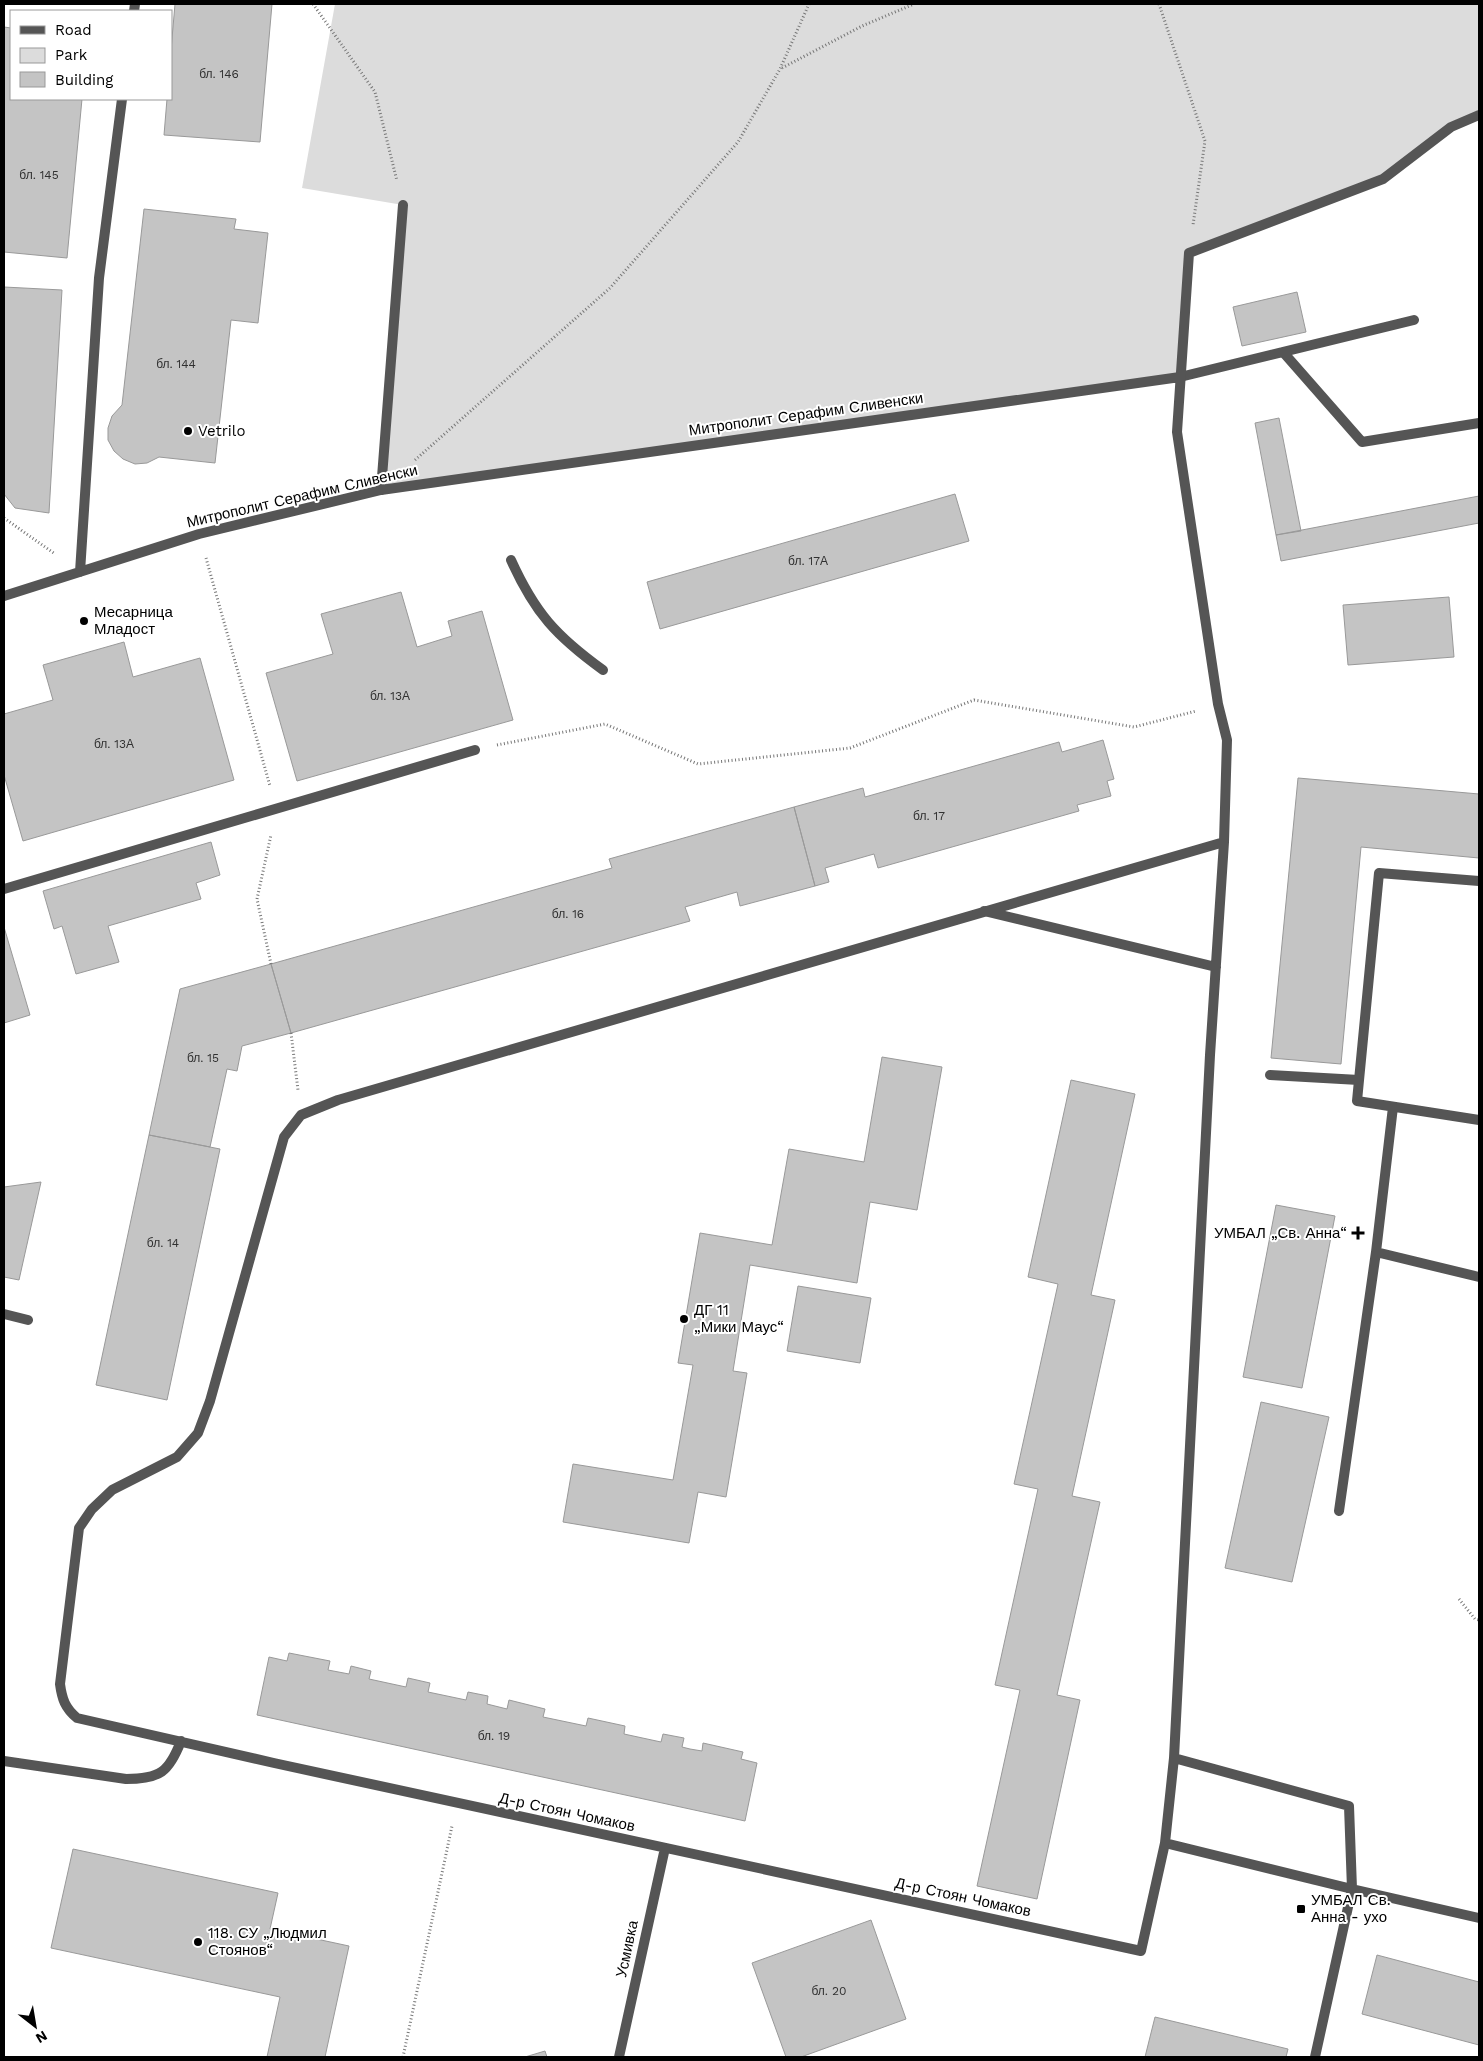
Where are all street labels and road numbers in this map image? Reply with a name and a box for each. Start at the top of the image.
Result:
street label: Митрополит Серафим Сливенски [688,389,924,439]
street label: Митрополит Серафим Сливенски [185,461,419,531]
street label: Д-р Стоян Чомаков [497,1789,637,1835]
street label: Д-р Стоян Чомаков [893,1874,1033,1920]
street label: Усмивка [612,1918,642,1979]

